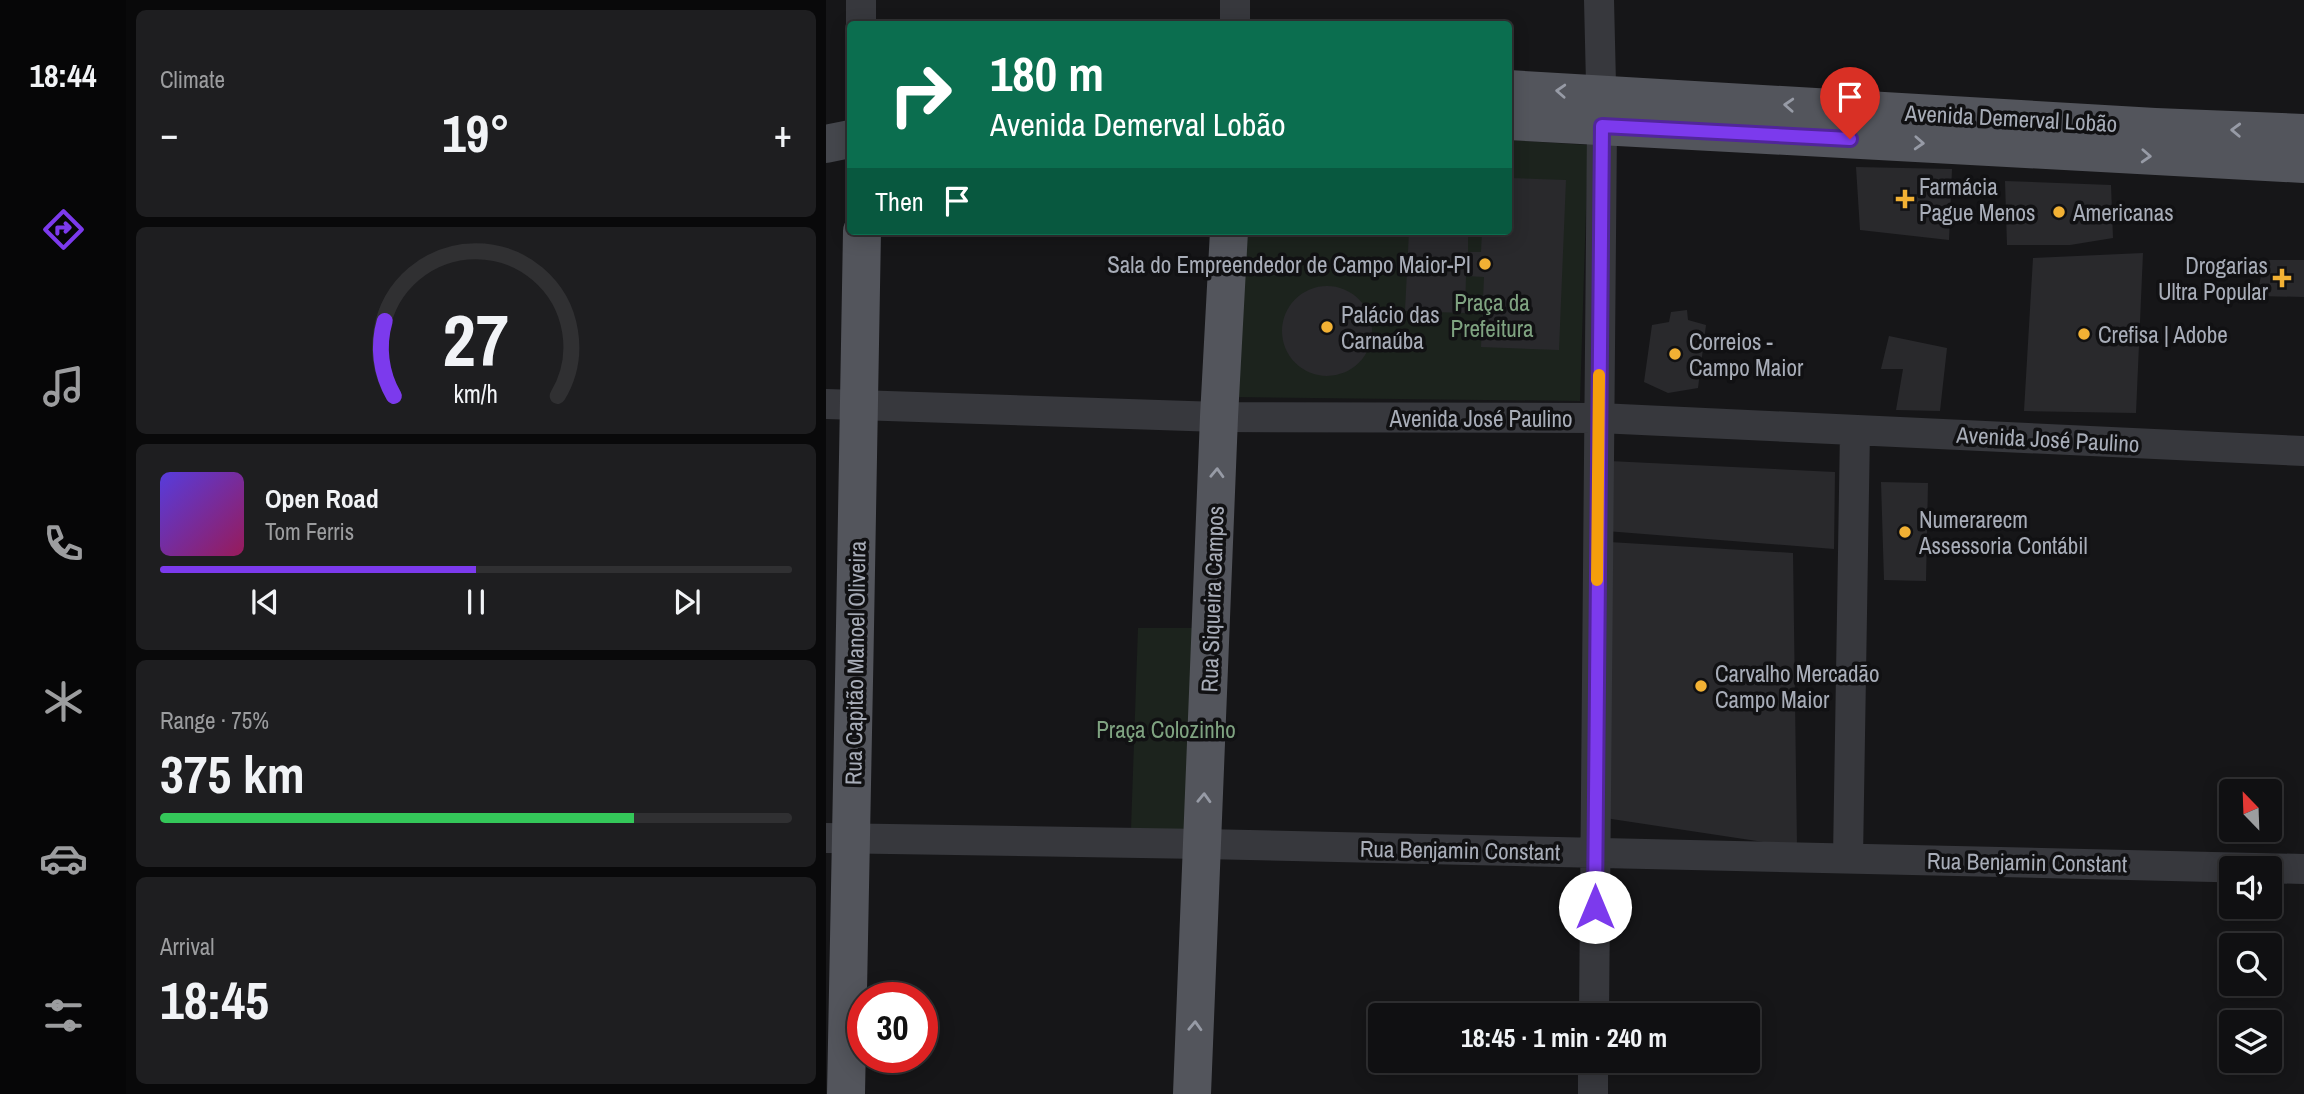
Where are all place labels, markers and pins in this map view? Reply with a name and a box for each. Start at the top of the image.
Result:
pin [1820,67,1880,139]
place label: Farmácia Pague Menos [1919,171,2035,228]
marker: Farmácia Pague Menos [1897,191,1913,207]
place label: Americanas [2072,197,2174,228]
marker: Americanas [2051,204,2067,220]
place label: Sala do Empreendedor de Campo Maior-PI [1107,249,1471,280]
place label: Drogarias Ultra Popular [2158,250,2269,307]
marker: Sala do Empreendedor de Campo Maior-PI [1477,256,1493,272]
marker: Drogarias Ultra Popular [2274,270,2290,286]
place label: Palácio das Carnaúba [1341,299,1440,356]
marker: Palácio das Carnaúba [1319,319,1335,335]
place label: Crefisa | Adobe [2098,319,2228,350]
place label: Correios - Campo Maior [1689,326,1804,383]
marker: Crefisa | Adobe [2076,326,2092,342]
marker: Correios - Campo Maior [1667,346,1683,362]
place label: Numerarecm Assessoria Contábil [1918,504,2088,561]
marker: Numerarecm Assessoria Contábil [1897,524,1913,540]
place label: Carvalho Mercadão Campo Maior [1715,658,1880,715]
marker: Carvalho Mercadão Campo Maior [1693,678,1709,694]

